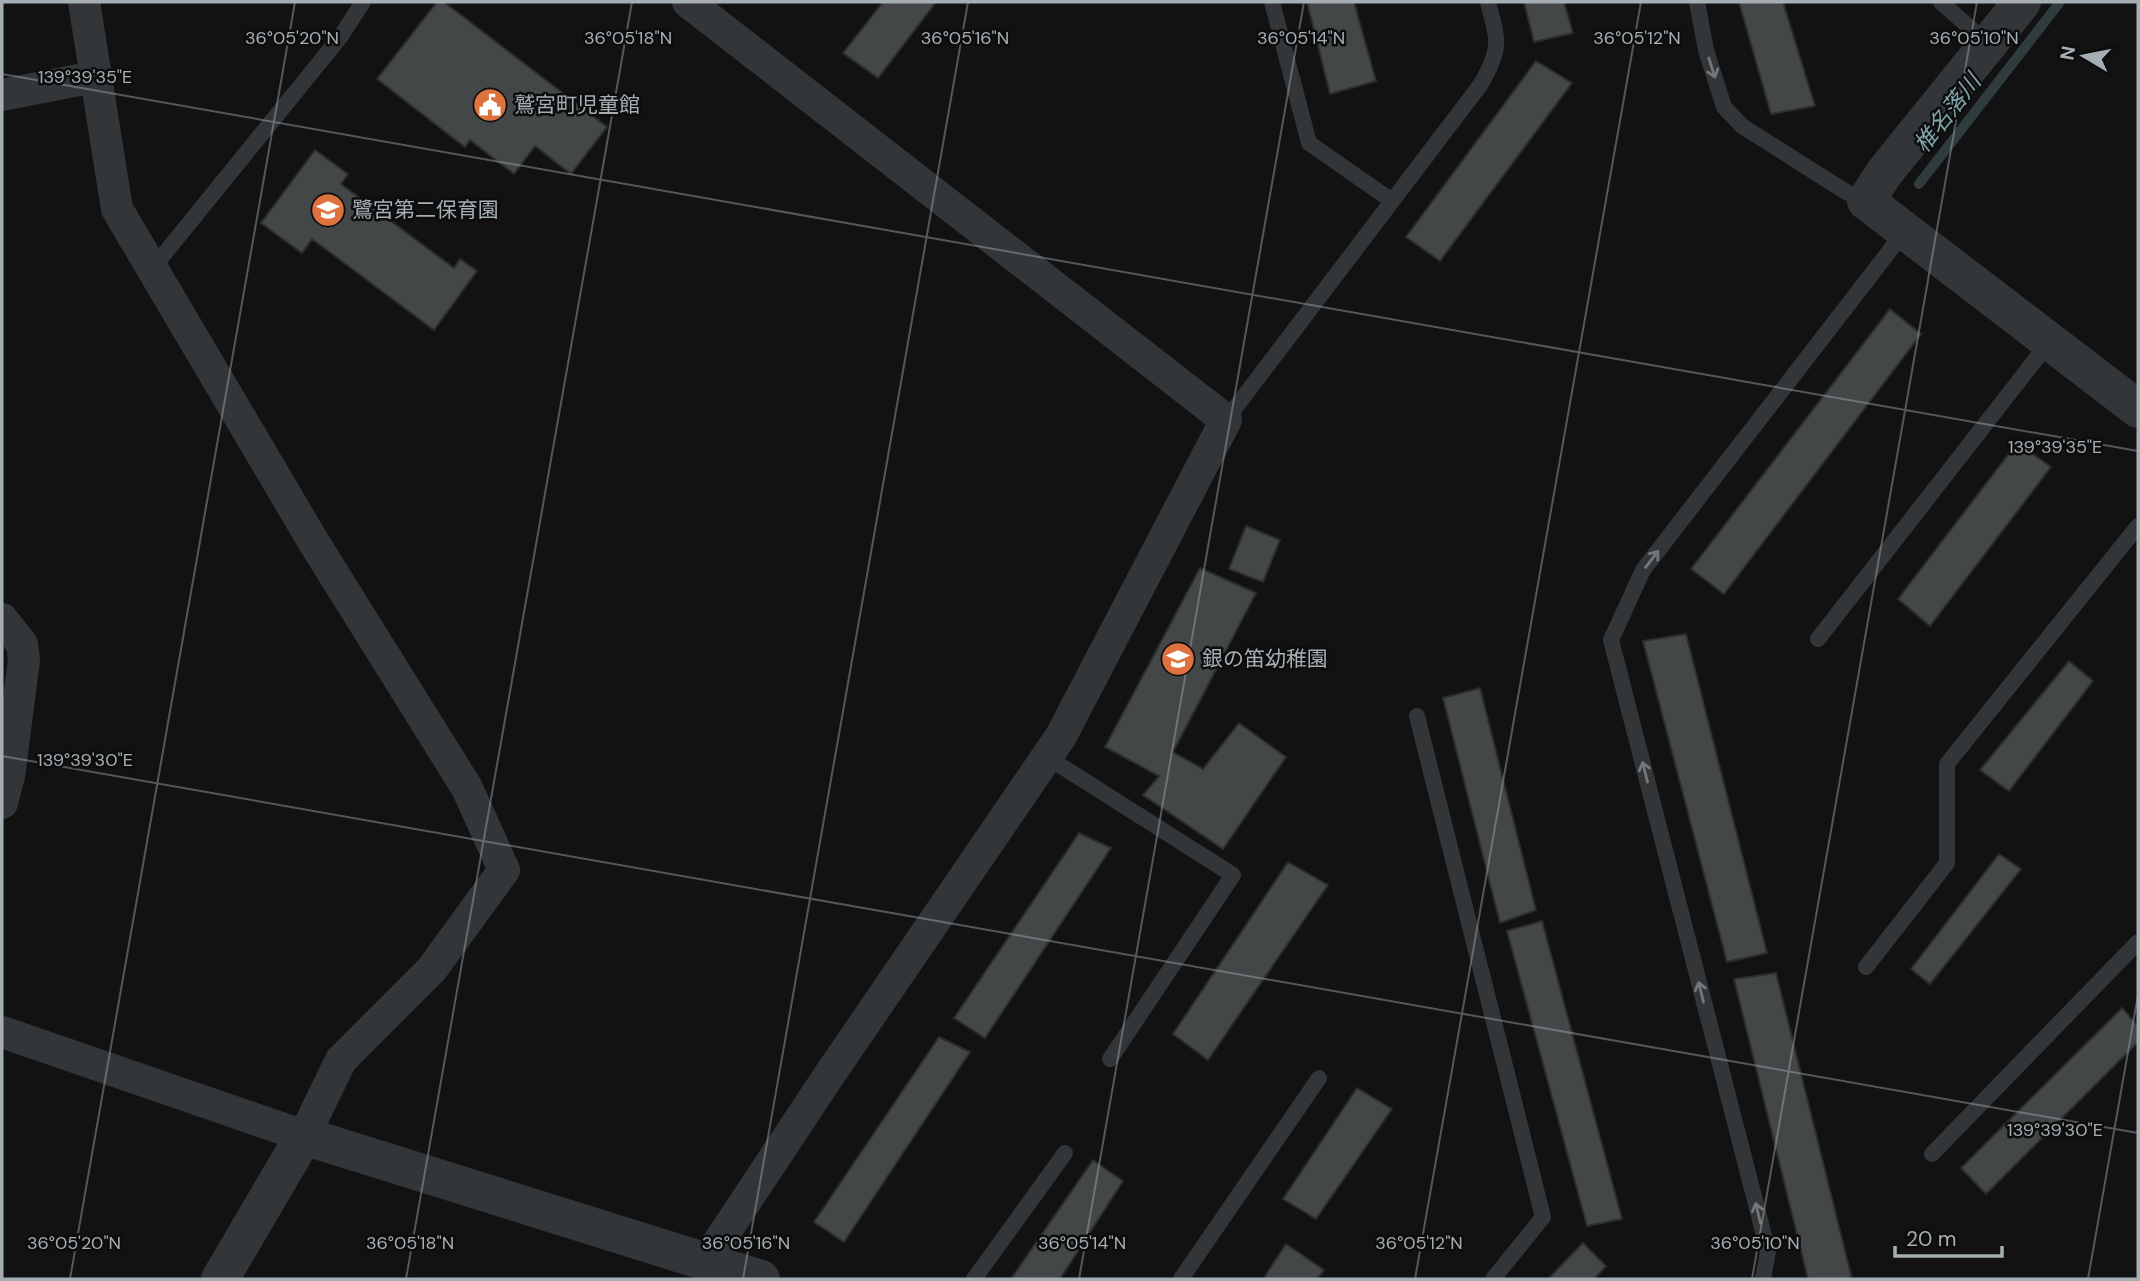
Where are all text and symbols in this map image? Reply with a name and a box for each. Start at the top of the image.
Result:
north arrow [2049,21,2119,91]
text: 36°05'20"N [245,26,339,50]
text: 36°05'18"N [584,26,672,50]
text: 36°05'16"N [921,26,1009,50]
text: 36°05'14"N [1257,26,1345,50]
text: 36°05'12"N [1593,26,1681,50]
text: 36°05'10"N [1929,26,2019,50]
text: N [2054,44,2081,62]
one-way arrow [1707,57,1719,79]
text: 139°39'35"E [38,65,132,89]
water label: 椎名落川 [1907,65,1989,158]
public building icon: 鷲宮町児童館 [471,86,509,124]
place label: 鷲宮町児童館 [514,91,640,119]
school or university icon: 鷺宮第二保育園 [309,191,347,229]
place label: 鷺宮第二保育園 [352,196,499,224]
text: 139°39'35"E [2008,435,2102,459]
one-way arrow [1644,550,1659,568]
school or university icon: 銀の笛幼稚園 [1159,640,1197,678]
place label: 銀の笛幼稚園 [1202,645,1328,673]
text: 139°39'30"E [37,748,133,772]
one-way arrow [1638,761,1651,784]
one-way arrow [1694,981,1707,1004]
text: 139°39'30"E [2007,1118,2103,1142]
one-way arrow [1751,1202,1764,1225]
scale bar [1895,1214,2002,1258]
text: 20 m [1906,1225,1957,1253]
text: 36°05'20"N [27,1231,121,1255]
text: 36°05'18"N [366,1231,454,1255]
text: 36°05'16"N [702,1231,790,1255]
text: 36°05'14"N [1038,1231,1126,1255]
text: 36°05'12"N [1375,1231,1463,1255]
text: 36°05'10"N [1710,1231,1800,1255]

